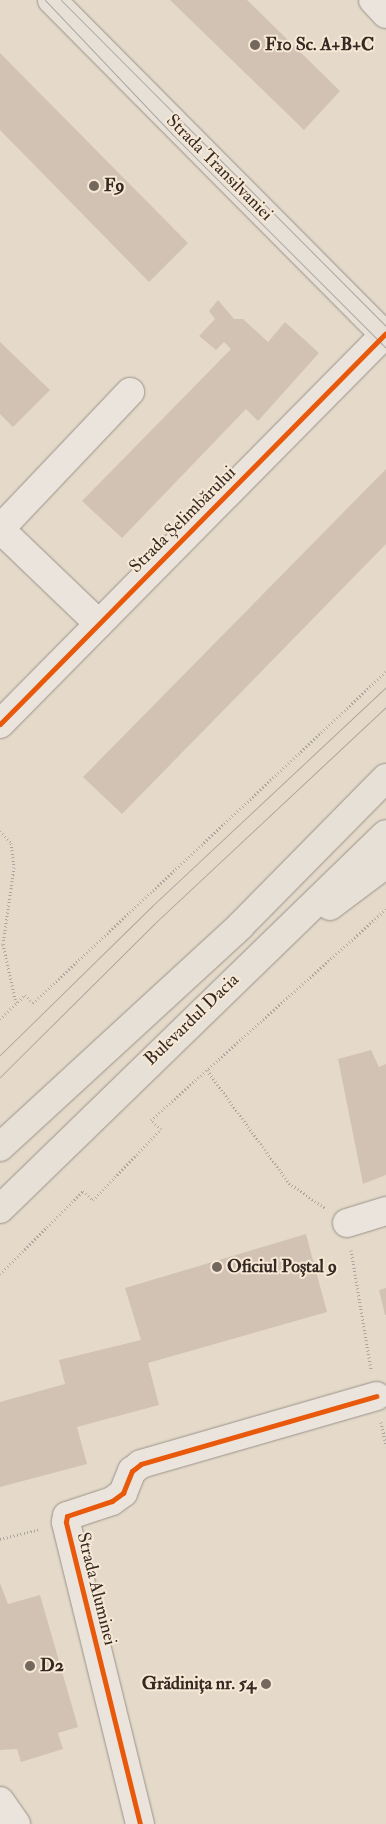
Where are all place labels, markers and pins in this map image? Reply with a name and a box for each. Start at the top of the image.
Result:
place label: F10 Sc. A+B+C [265,34,374,56]
marker: F10 Sc. A+B+C [249,39,261,51]
place label: F9 [104,175,125,197]
marker: F9 [88,180,100,192]
place label: Oficiul Poștal 9 [227,1256,337,1278]
marker: Oficiul Poștal 9 [211,1261,223,1273]
place label: D2 [40,1655,64,1677]
marker: D2 [24,1660,36,1672]
place label: Grădinița nr. 54 [142,1673,256,1695]
marker: Grădinița nr. 54 [260,1678,272,1690]

